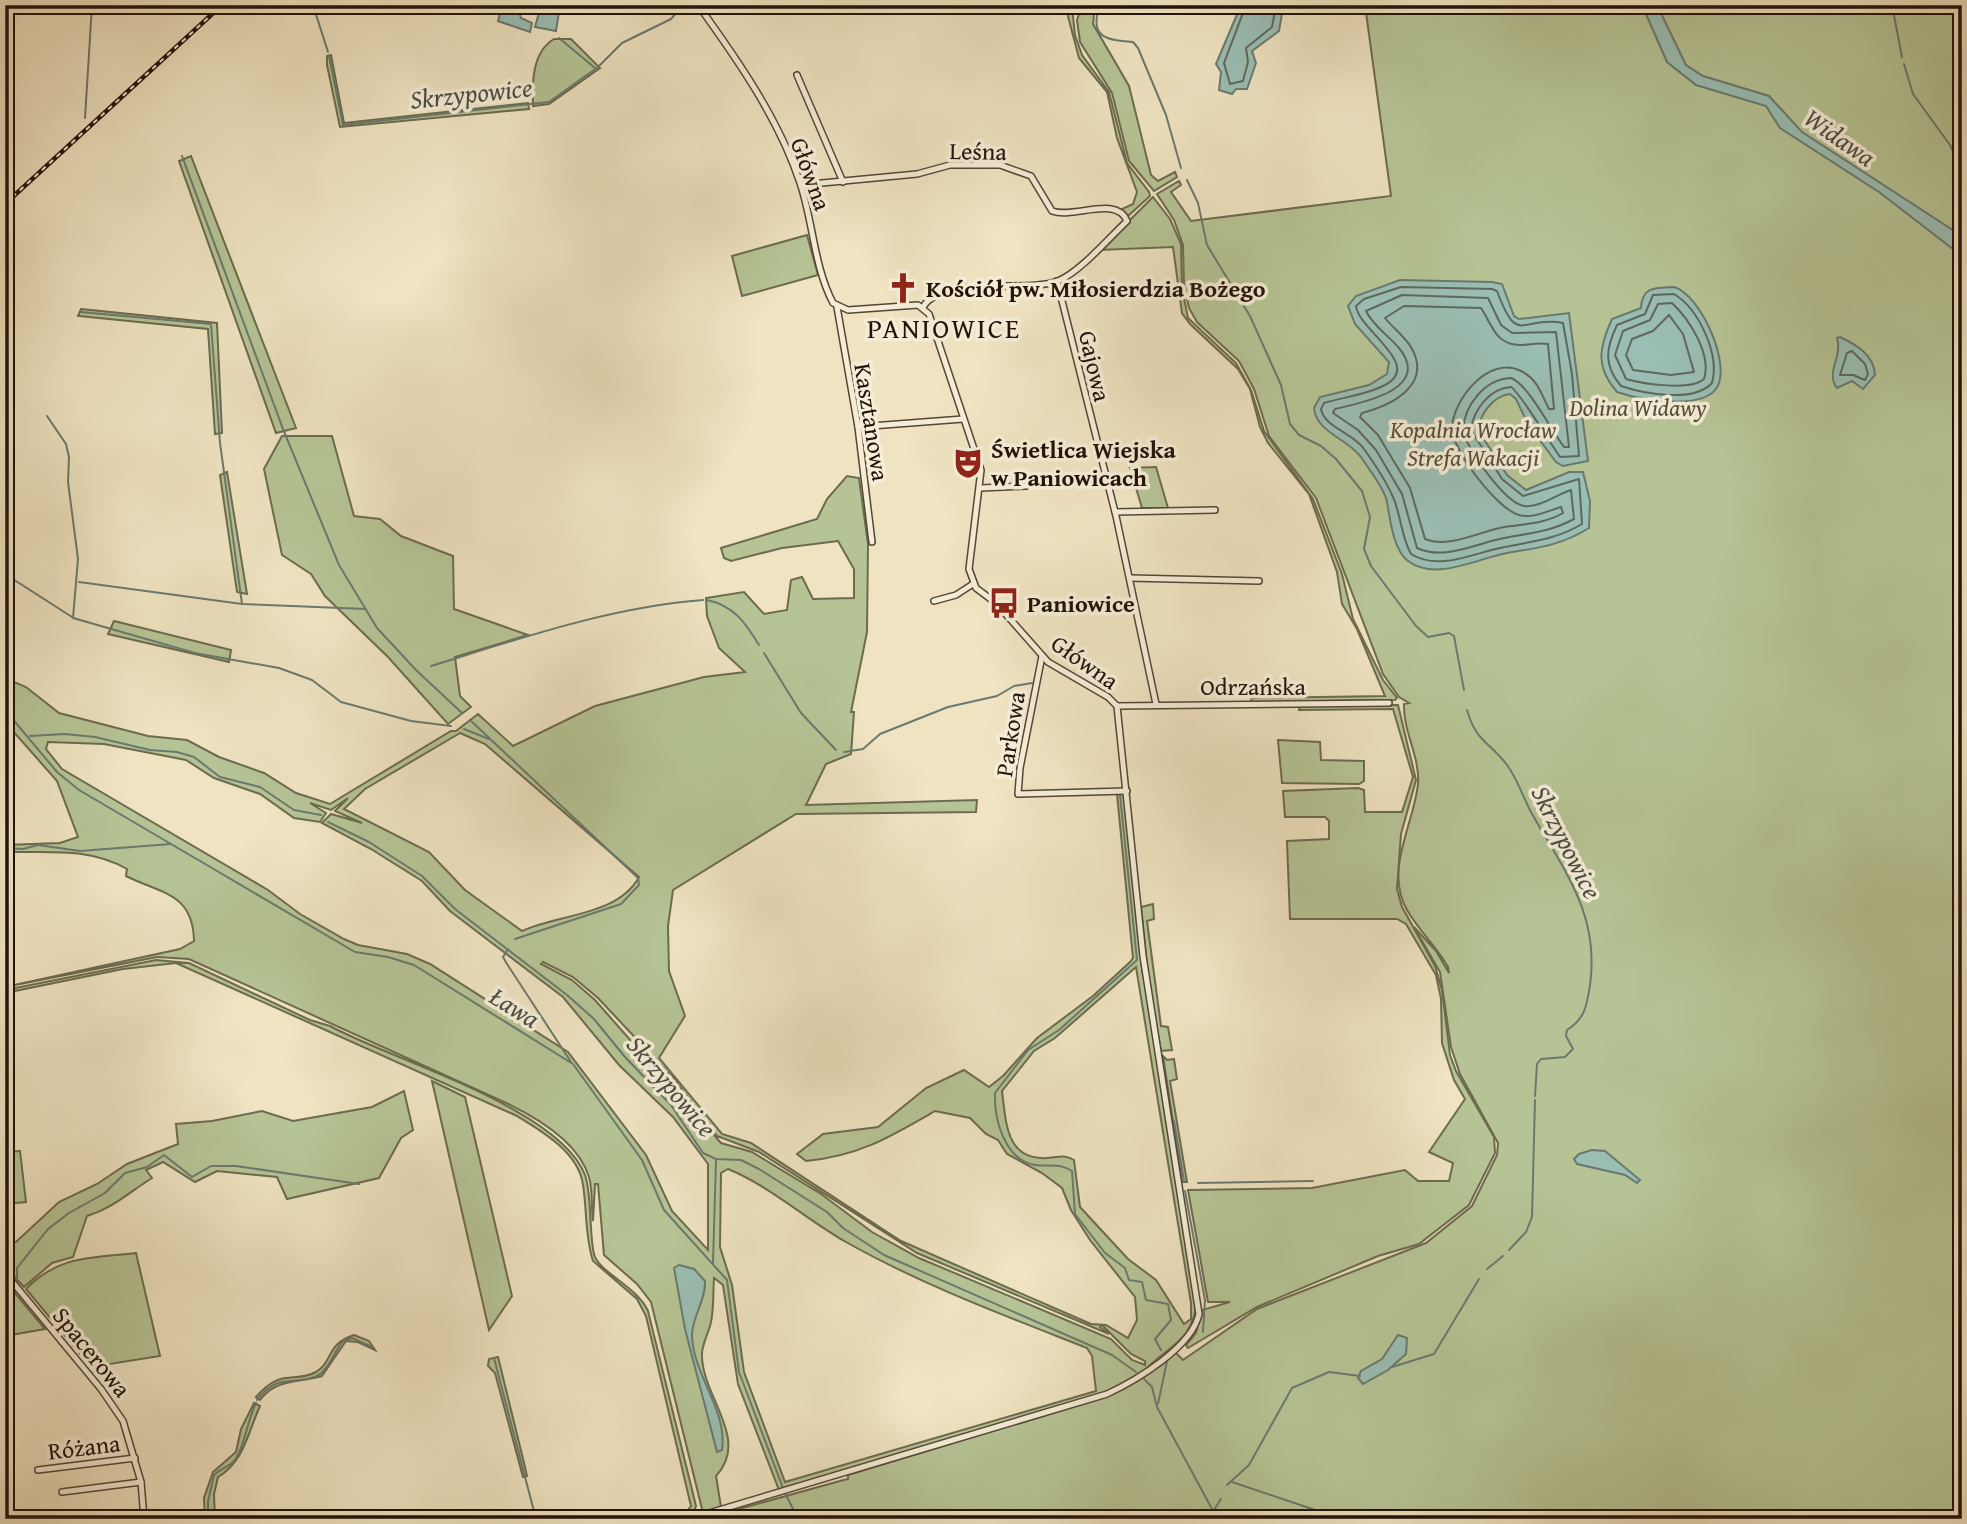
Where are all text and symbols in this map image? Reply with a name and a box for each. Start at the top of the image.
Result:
water label: Skrzypowice [408,67,534,119]
water label: Widawa [1796,98,1884,176]
street label: Główna [782,133,841,216]
street label: Leśna [949,133,1008,169]
church icon: Kościół pw. Miłosierdzia Bożego [886,271,920,305]
place label: Kościół pw. Miłosierdzia Bożego [926,271,1266,306]
district label: PANIOWICE [867,307,1021,348]
street label: Gajowa [1070,327,1120,406]
street label: Kasztanowa [845,361,899,484]
park label: Dolina Widawy [1568,390,1707,425]
park label: Kopalnia Wrocław Strefa Wakacji [1389,412,1556,475]
place label: Świetlica Wiejska w Paniowicach [991,432,1176,495]
theatre icon: Świetlica Wiejska w Paniowicach [951,446,985,480]
bus stop icon: Paniowice [987,586,1021,620]
place label: Paniowice [1027,586,1135,621]
street label: Główna [1044,626,1126,698]
street label: Odrzańska [1200,669,1306,704]
street label: Parkowa [986,688,1034,779]
water label: Skrzypowice [1522,778,1612,906]
water label: Ława [482,976,548,1037]
water label: Skrzypowice [618,1026,726,1146]
street label: Spacerowa [45,1299,140,1405]
street label: Różana [46,1425,123,1469]

